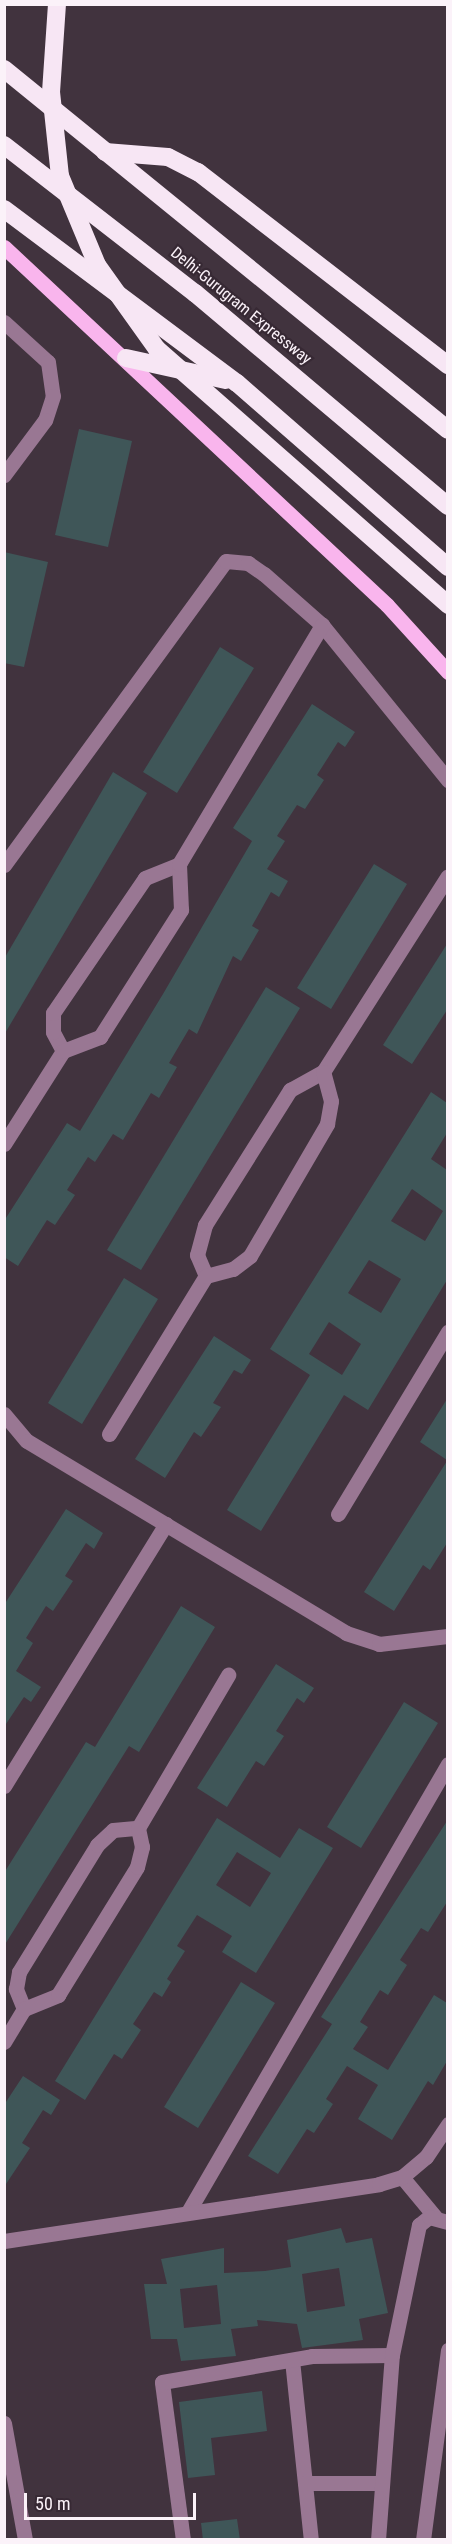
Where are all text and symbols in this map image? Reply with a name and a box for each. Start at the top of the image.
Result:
street label: Delhi-Gurugram Expressway [167,243,315,369]
scale bar [27,2481,200,2519]
text: 50 m [35,2493,70,2514]

